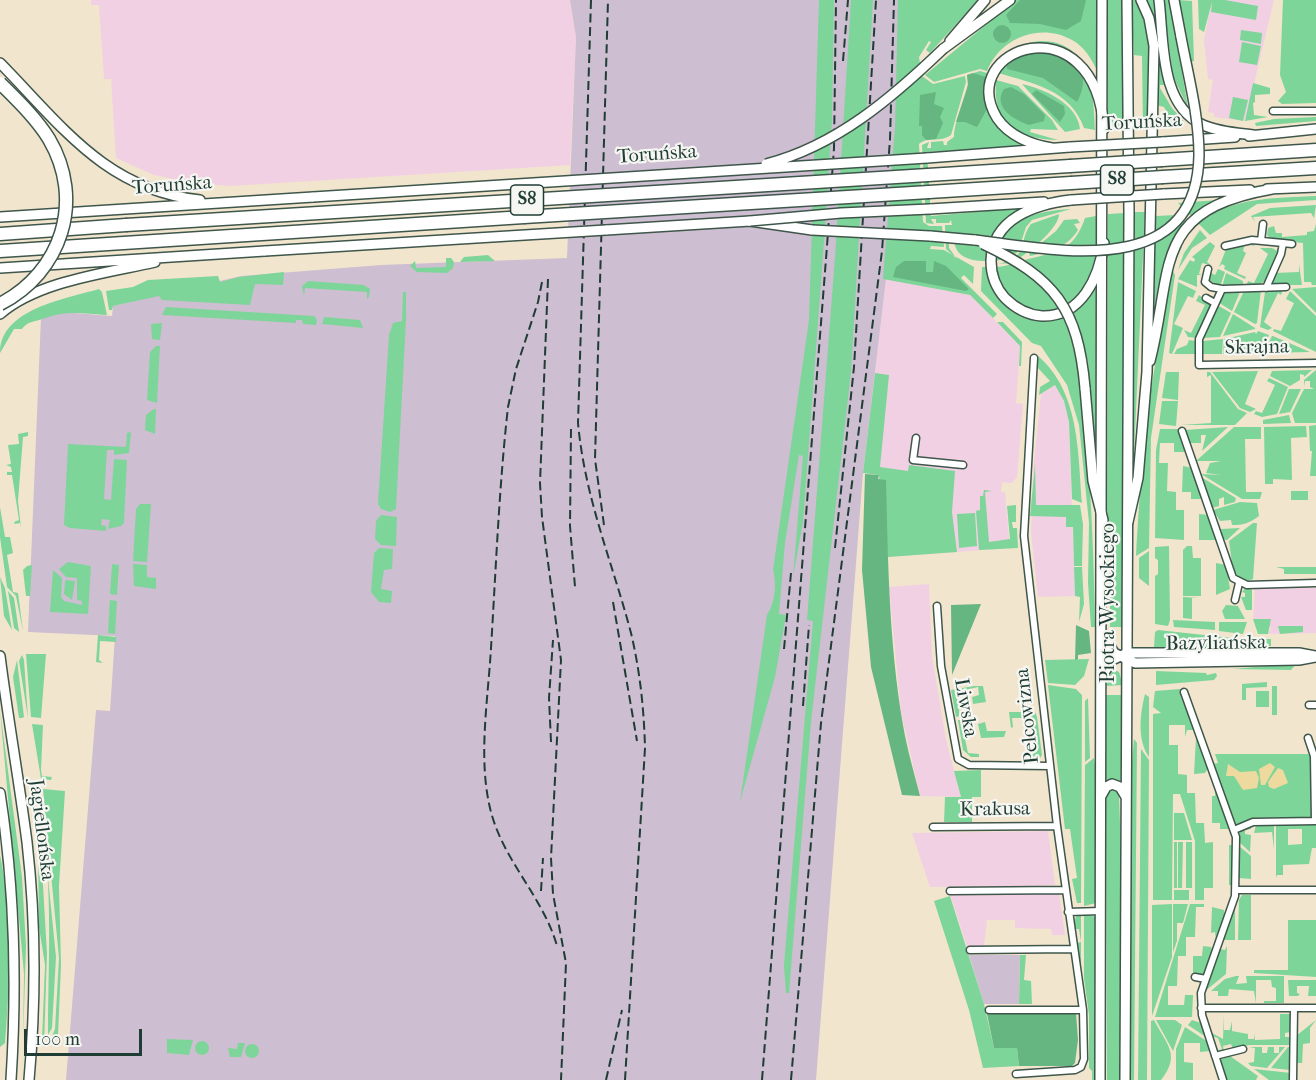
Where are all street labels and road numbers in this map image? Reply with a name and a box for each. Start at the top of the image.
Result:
street label: Toruńska [1101,109,1183,137]
street label: Toruńska [616,140,698,170]
road number: S8 [1100,165,1134,195]
street label: Toruńska [131,171,213,201]
road number: S8 [510,185,544,215]
street label: Skrajna [1225,335,1289,361]
street label: Piotra Wysockiego [1097,523,1121,683]
street label: Bazyliańska [1165,631,1267,657]
street label: Pelcowizna [1011,667,1045,765]
street label: Liwska [948,677,982,739]
street label: Jagiellońska [23,778,59,882]
street label: Krakusa [960,797,1030,823]

